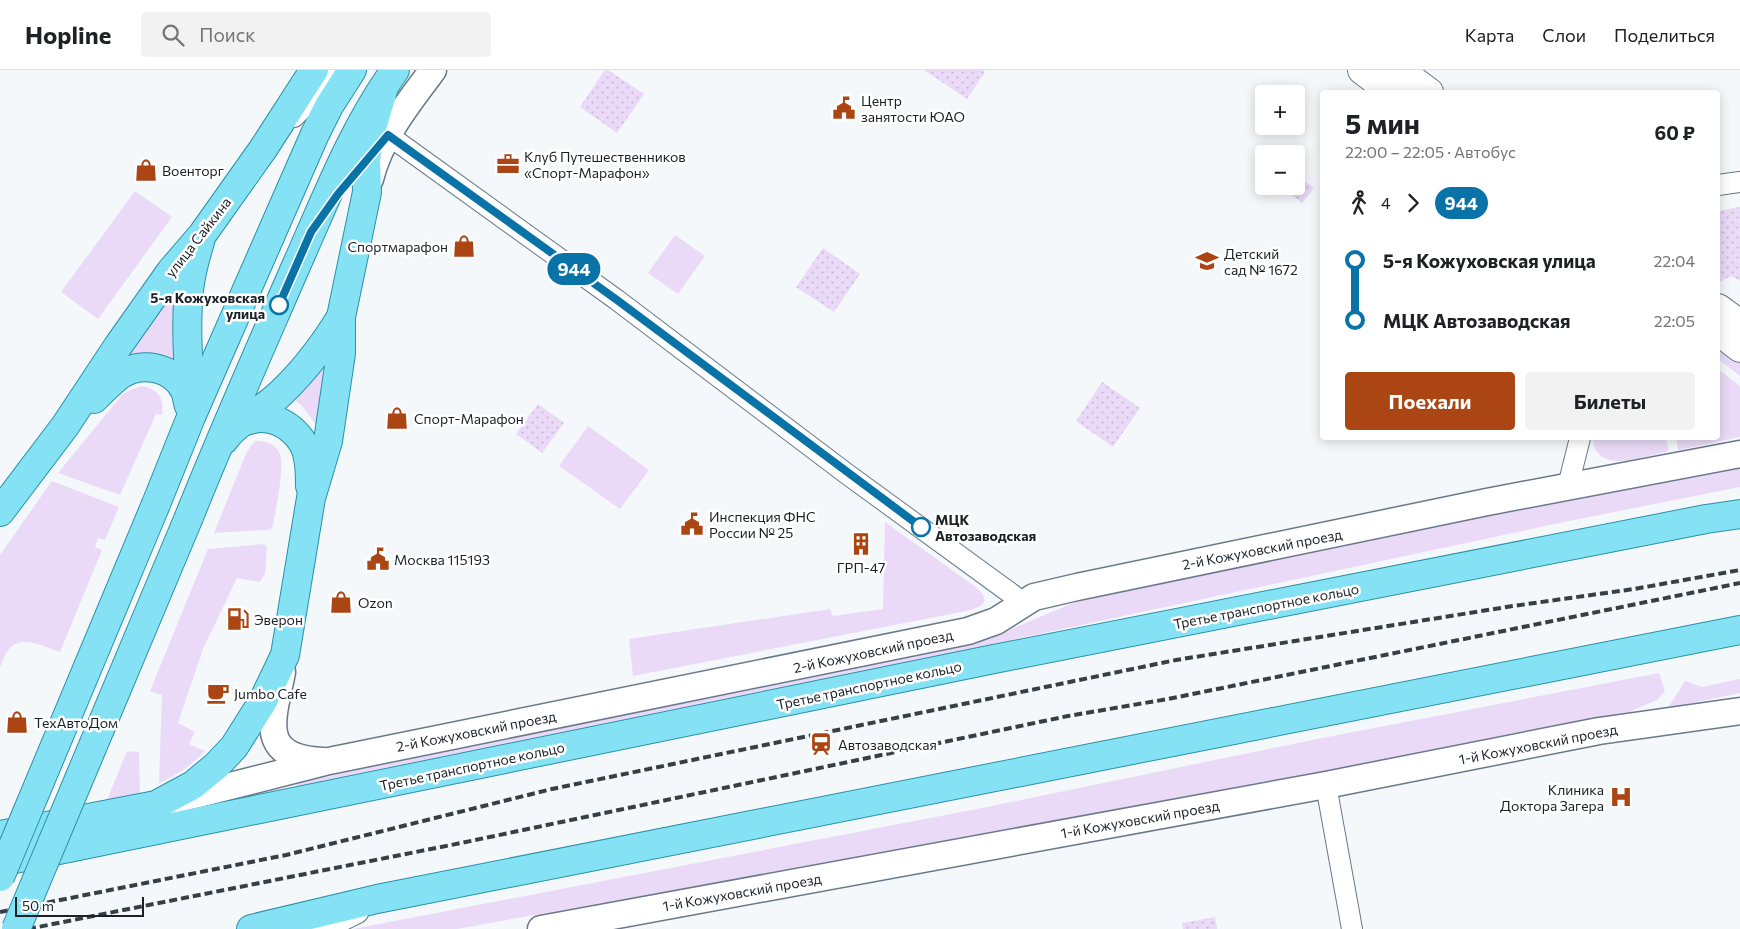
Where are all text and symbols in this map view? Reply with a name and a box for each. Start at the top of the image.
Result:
search box [141,12,491,57]
text: Hopline [25,20,111,49]
icon: search [159,21,187,49]
text: Поиск [199,23,255,46]
text: Карта [1465,24,1514,46]
text: Слои [1542,24,1586,46]
text: Поделиться [1614,24,1715,46]
map controls [1255,85,1305,195]
button: + [1255,85,1305,135]
place label: Центр занятости ЮАО [861,92,965,125]
public building icon: Центр занятости ЮАО [831,95,857,121]
text: 5 мин [1345,106,1420,140]
text: 60 ₽ [1654,121,1695,144]
text: 22:00 – 22:05 · Автобус [1345,142,1516,161]
button: − [1255,145,1305,195]
place label: Клуб Путешественников «Спорт-Марафон» [524,148,686,181]
office icon: Клуб Путешественников «Спорт-Марафон» [495,151,521,177]
shop icon: Военторг [133,157,159,183]
place label: Военторг [162,162,224,179]
icon: walk [1345,189,1373,217]
icon: forward [1399,189,1427,217]
text: 944 [1445,192,1478,214]
text: 4 [1381,193,1391,212]
street label: улица Сайкина [162,194,234,280]
shop icon: Спортмарафон [451,233,477,259]
place label: Спортмарафон [347,238,448,255]
place label: Детский сад № 1672 [1224,245,1298,278]
school or university icon: Детский сад № 1672 [1194,248,1220,274]
text: 5-я Кожуховская улица [1383,249,1596,272]
text: 22:04 [1653,251,1695,270]
line badge: 944 [545,253,603,285]
text: 944 [557,258,591,280]
place label: 5-я Кожуховская улица [150,289,265,322]
marker: 5-я Кожуховская улица [269,295,289,315]
text: МЦК Автозаводская [1383,309,1570,332]
text: 22:05 [1654,311,1695,330]
button: Поехали [1345,372,1515,430]
button: Билеты [1525,372,1695,430]
shop icon: Спорт-Марафон [384,405,410,431]
place label: Спорт-Марафон [414,410,524,427]
place label: Инспекция ФНС России № 25 [709,508,816,541]
public building icon: Инспекция ФНС России № 25 [679,511,705,537]
place label: МЦК Автозаводская [935,511,1036,544]
marker: МЦК Автозаводская [911,517,931,537]
street label: 2-й Кожуховский проезд [1181,525,1343,573]
building icon: ГРП-47 [848,531,874,557]
public building icon: Москва 115193 [365,546,391,572]
place label: Москва 115193 [394,551,490,568]
place label: ГРП-47 [837,559,885,576]
street label: Третье транспортное кольцо [1172,580,1360,632]
shop icon: Ozon [328,589,354,615]
place label: Ozon [358,594,393,611]
fuel station icon: Эверон [225,606,251,632]
place label: Эверон [254,611,303,628]
street label: 2-й Кожуховский проезд [792,626,954,676]
street label: Третье транспортное кольцо [775,657,963,713]
cafe icon: Jumbo Cafe [205,680,231,706]
place label: Jumbo Cafe [234,685,307,702]
street label: 2-й Кожуховский проезд [395,707,557,755]
shop icon: ТехАвтоДом [4,709,30,735]
place label: ТехАвтоДом [34,714,118,731]
street label: 1-й Кожуховский проезд [1457,720,1619,768]
station icon: Автозаводская [808,731,834,757]
place label: Автозаводская [838,736,937,753]
street label: Третье транспортное кольцо [378,738,566,794]
place label: Клиника Доктора Загера [1500,781,1604,814]
hospital icon: Клиника Доктора Загера [1608,784,1634,810]
street label: 1-й Кожуховский проезд [1059,797,1221,841]
street label: 1-й Кожуховский проезд [661,870,823,914]
scale bar [15,894,144,917]
text: 50 m [22,897,54,914]

